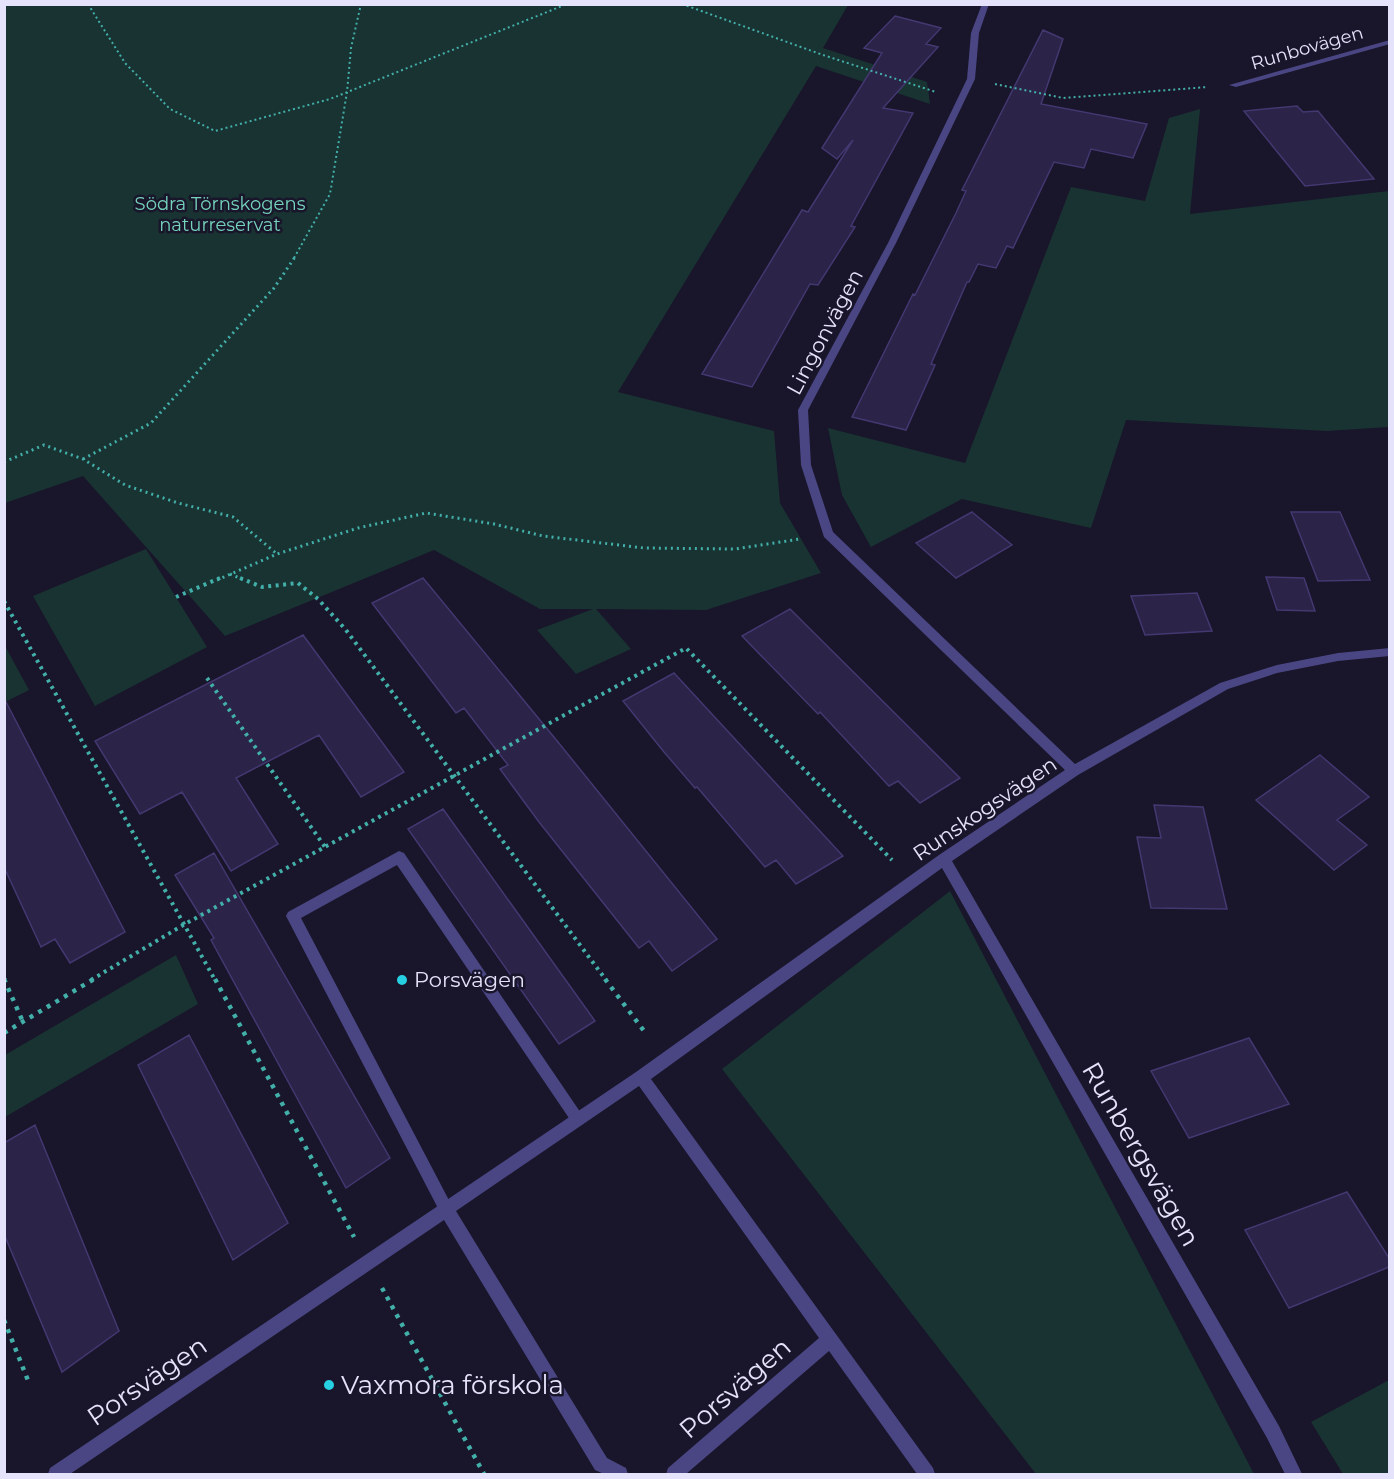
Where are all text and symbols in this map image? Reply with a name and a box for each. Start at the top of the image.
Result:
street label: Runbovägen [1248,21,1366,75]
park label: Södra Törnskogens naturreservat [135,193,306,236]
street label: Lingonvägen [781,265,868,399]
street label: Runskogsvägen [908,751,1061,866]
place label: Porsvägen [414,967,525,992]
marker: Porsvägen [395,973,409,987]
street label: Runbergsvägen [1075,1056,1207,1252]
street label: Porsvägen [81,1329,213,1433]
street label: Porsvägen [673,1331,797,1445]
place label: Vaxmora förskola [341,1369,564,1401]
marker: Vaxmora förskola [322,1378,336,1392]

